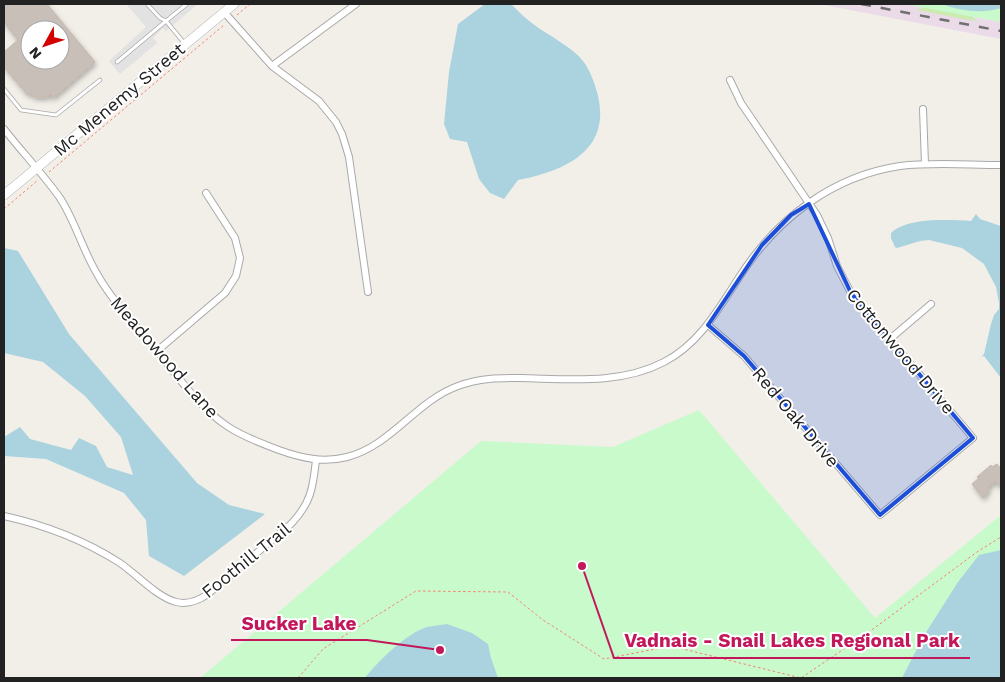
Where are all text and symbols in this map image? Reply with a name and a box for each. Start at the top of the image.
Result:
north arrow [20,20,70,70]
street label: Mc Menemy Street [49,38,189,160]
text: N [26,44,45,62]
street label: Cottonwood Drive [842,284,960,418]
street label: Meadowood Lane [107,292,223,422]
street label: Red Oak Drive [748,363,844,471]
street label: Foothill Trail [197,518,295,602]
callout: Sucker Lake [231,606,367,640]
text: Sucker Lake [241,612,357,635]
callout: Vadnais - Snail Lakes Regional Park [614,624,970,658]
text: Vadnais - Snail Lakes Regional Park [624,629,960,652]

